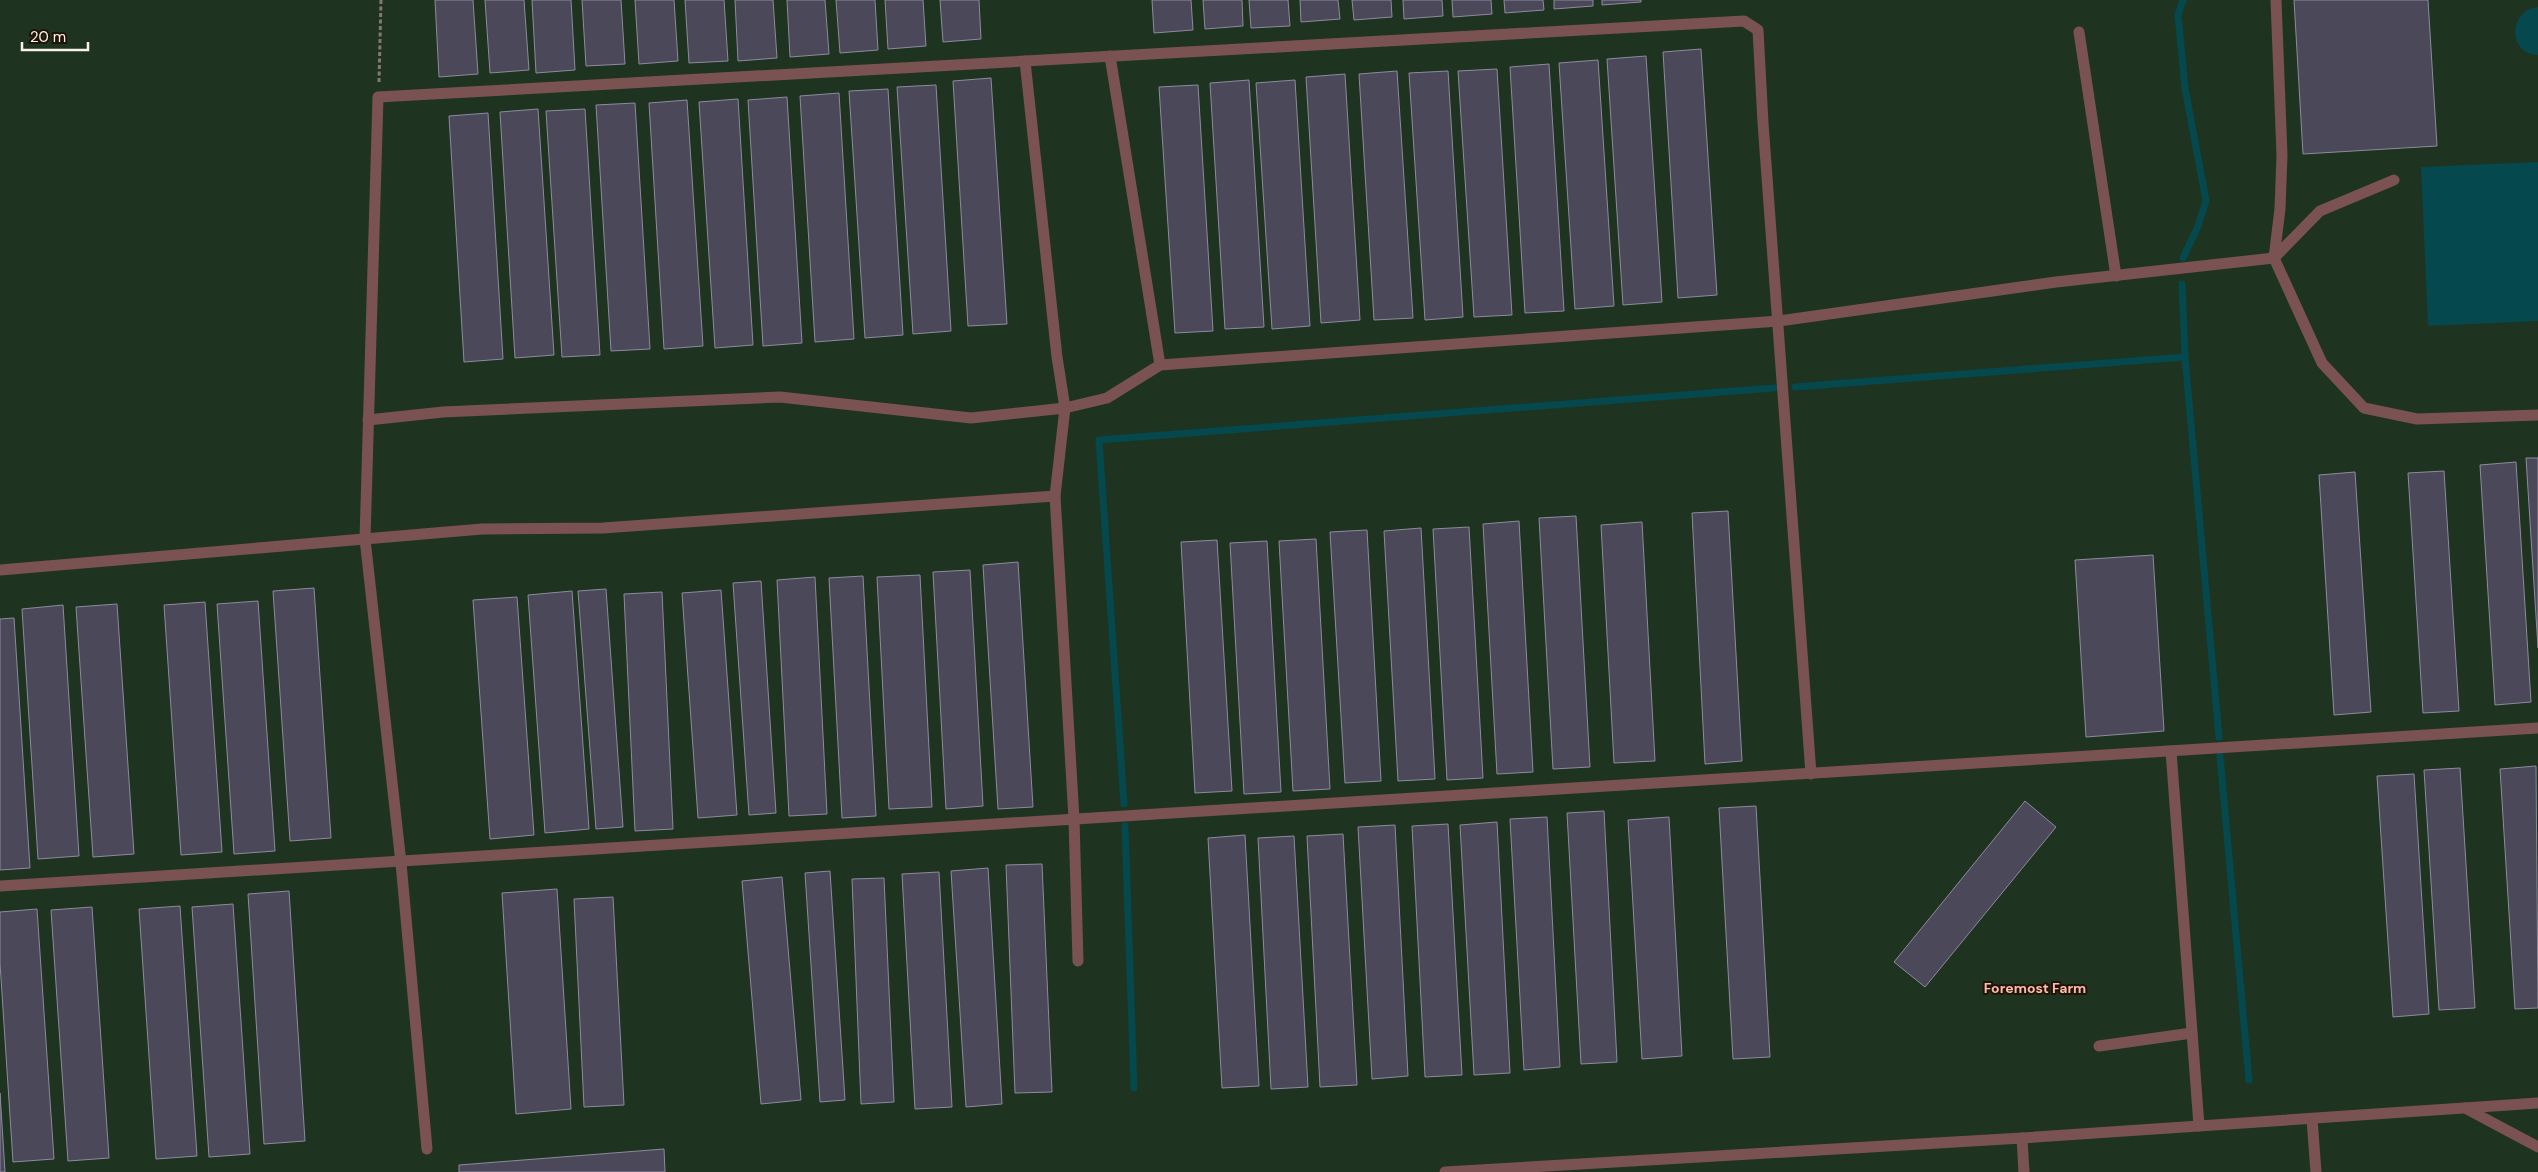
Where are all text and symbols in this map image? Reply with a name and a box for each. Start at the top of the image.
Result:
scale bar [22,20,89,52]
text: 20 m [30,27,66,47]
district label: Foremost Farm [1984,979,2086,997]

